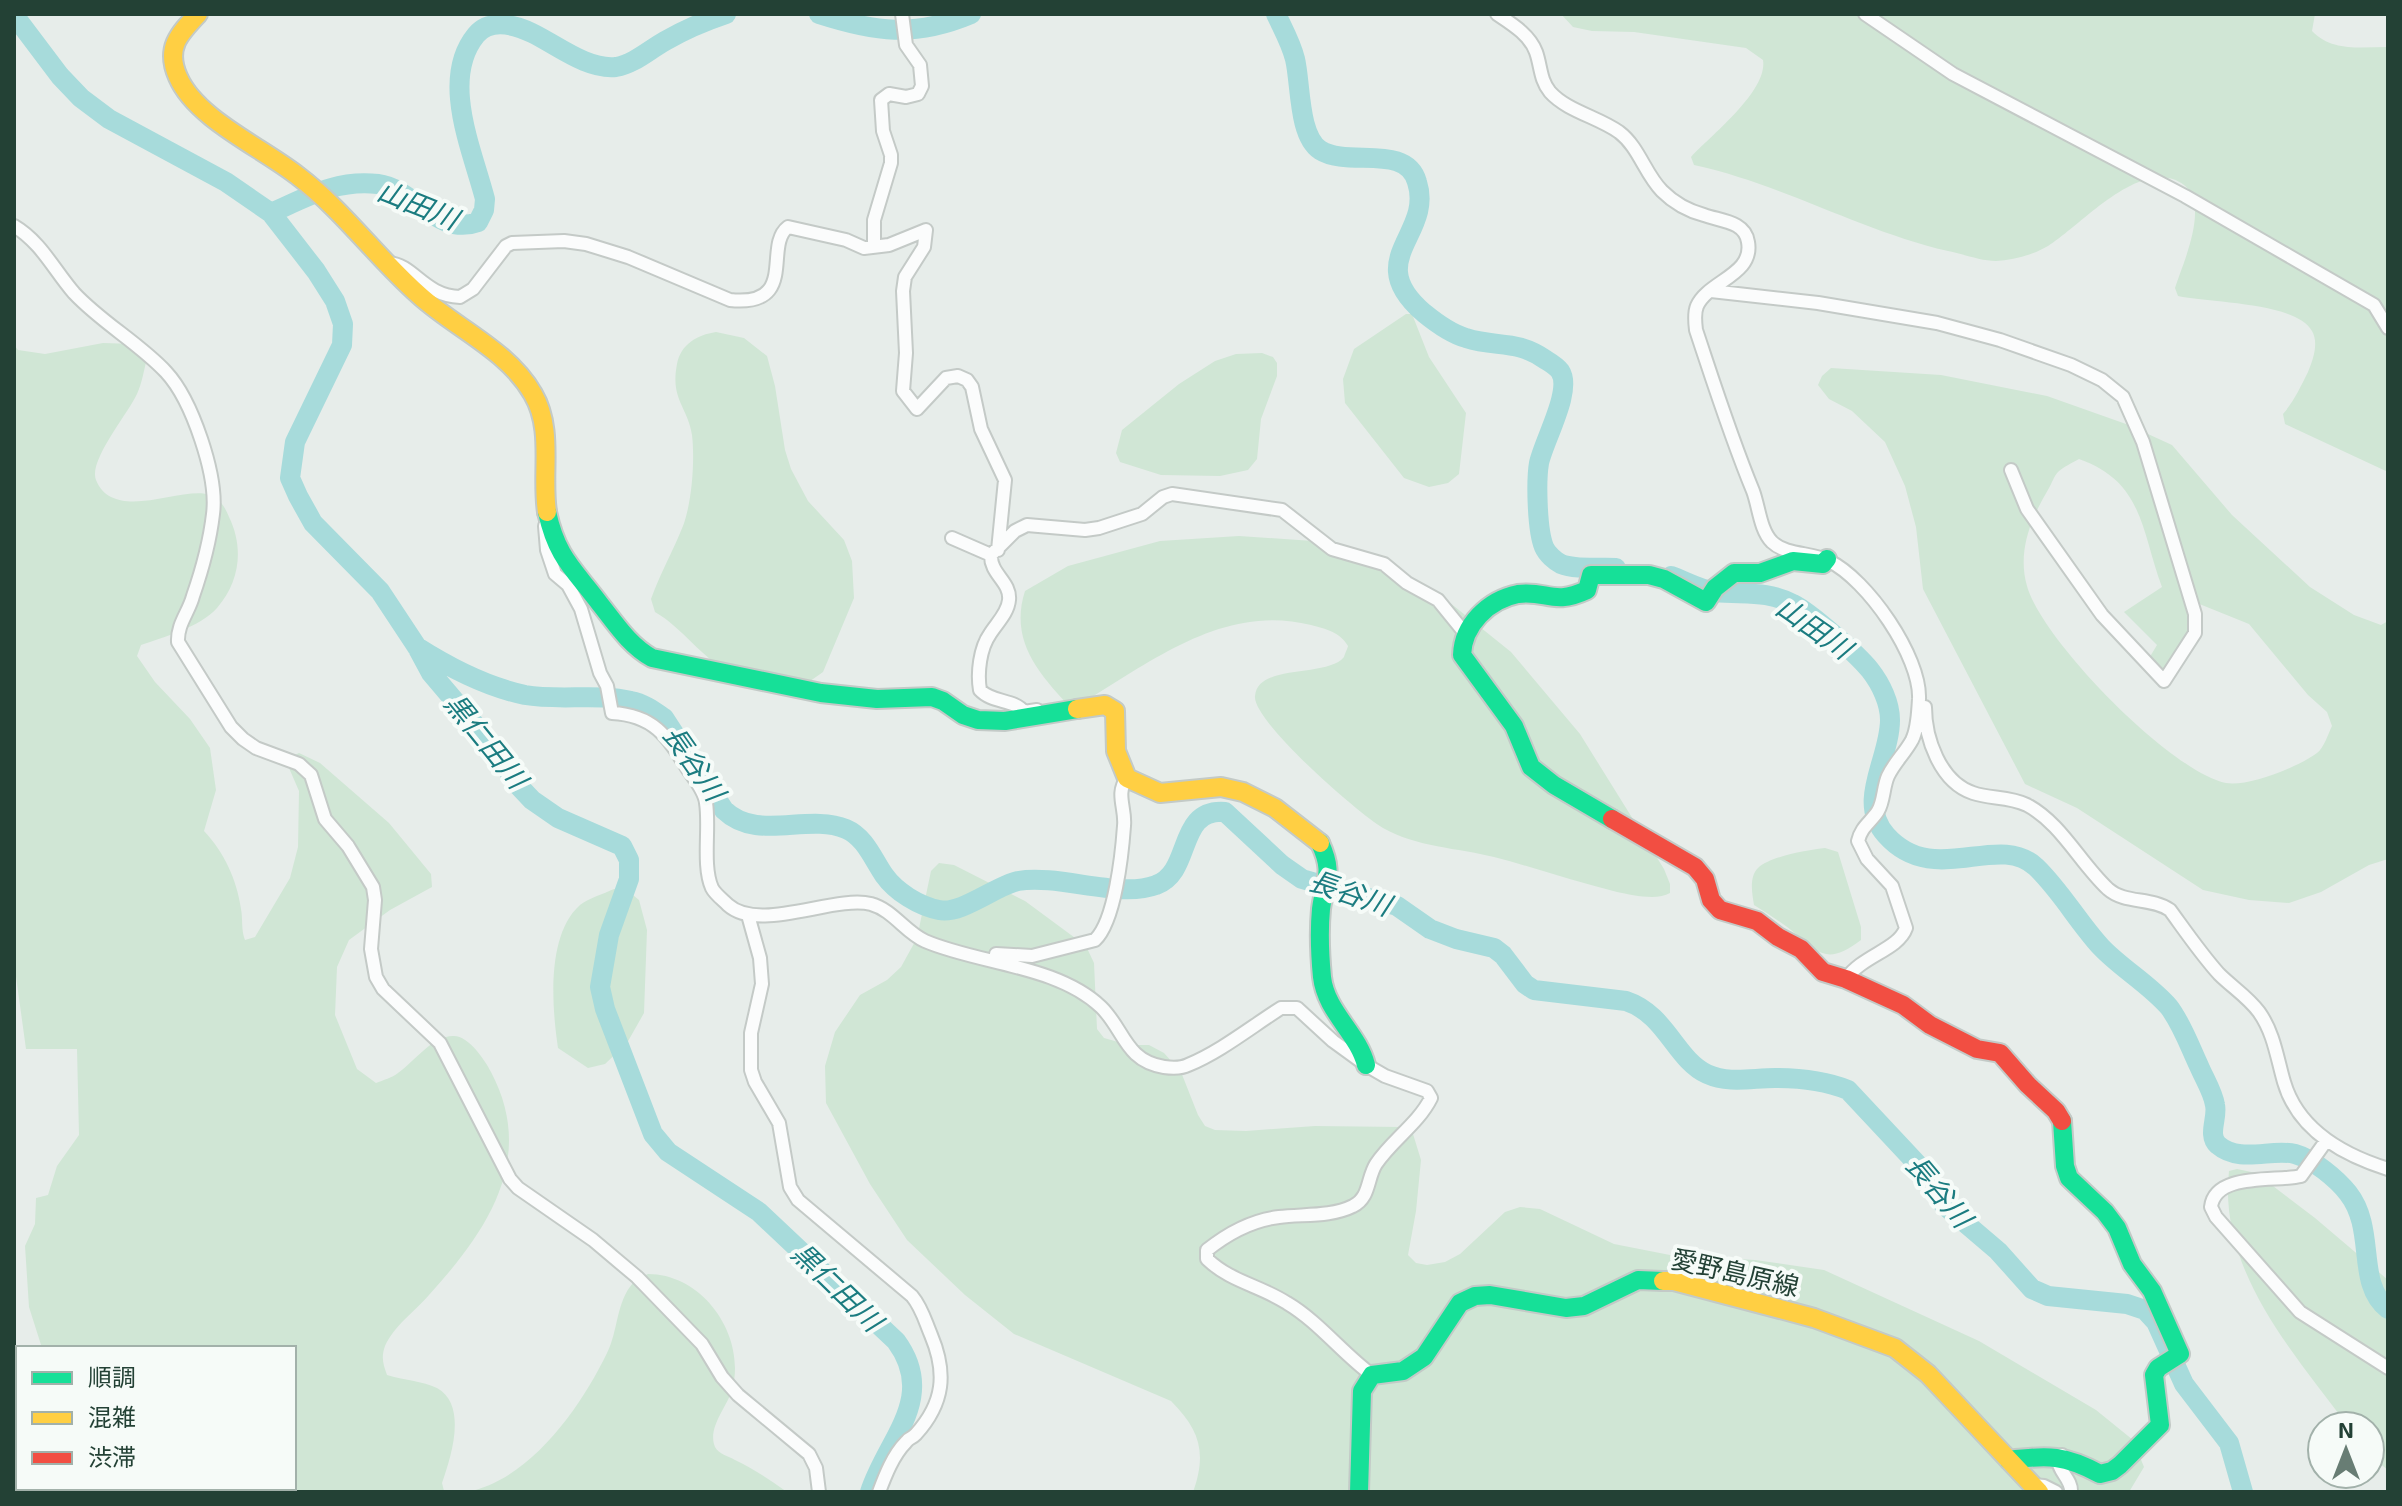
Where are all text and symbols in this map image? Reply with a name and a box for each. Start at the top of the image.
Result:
water label: 山田川 [373,173,466,237]
water label: 山田川 [1770,589,1861,667]
water label: 黒仁田川 [438,686,537,797]
water label: 長谷川 [657,718,735,809]
water label: 長谷川 [1305,862,1398,923]
water label: 長谷川 [1900,1147,1982,1236]
water label: 黒仁田川 [786,1235,892,1339]
street label: 愛野島原線 [1669,1242,1802,1301]
legend [16,1346,296,1490]
text: 順調 [88,1362,136,1391]
text: 混雑 [88,1402,136,1431]
north arrow [2306,1410,2386,1490]
text: N [2338,1416,2354,1442]
text: 渋滞 [88,1442,136,1471]

